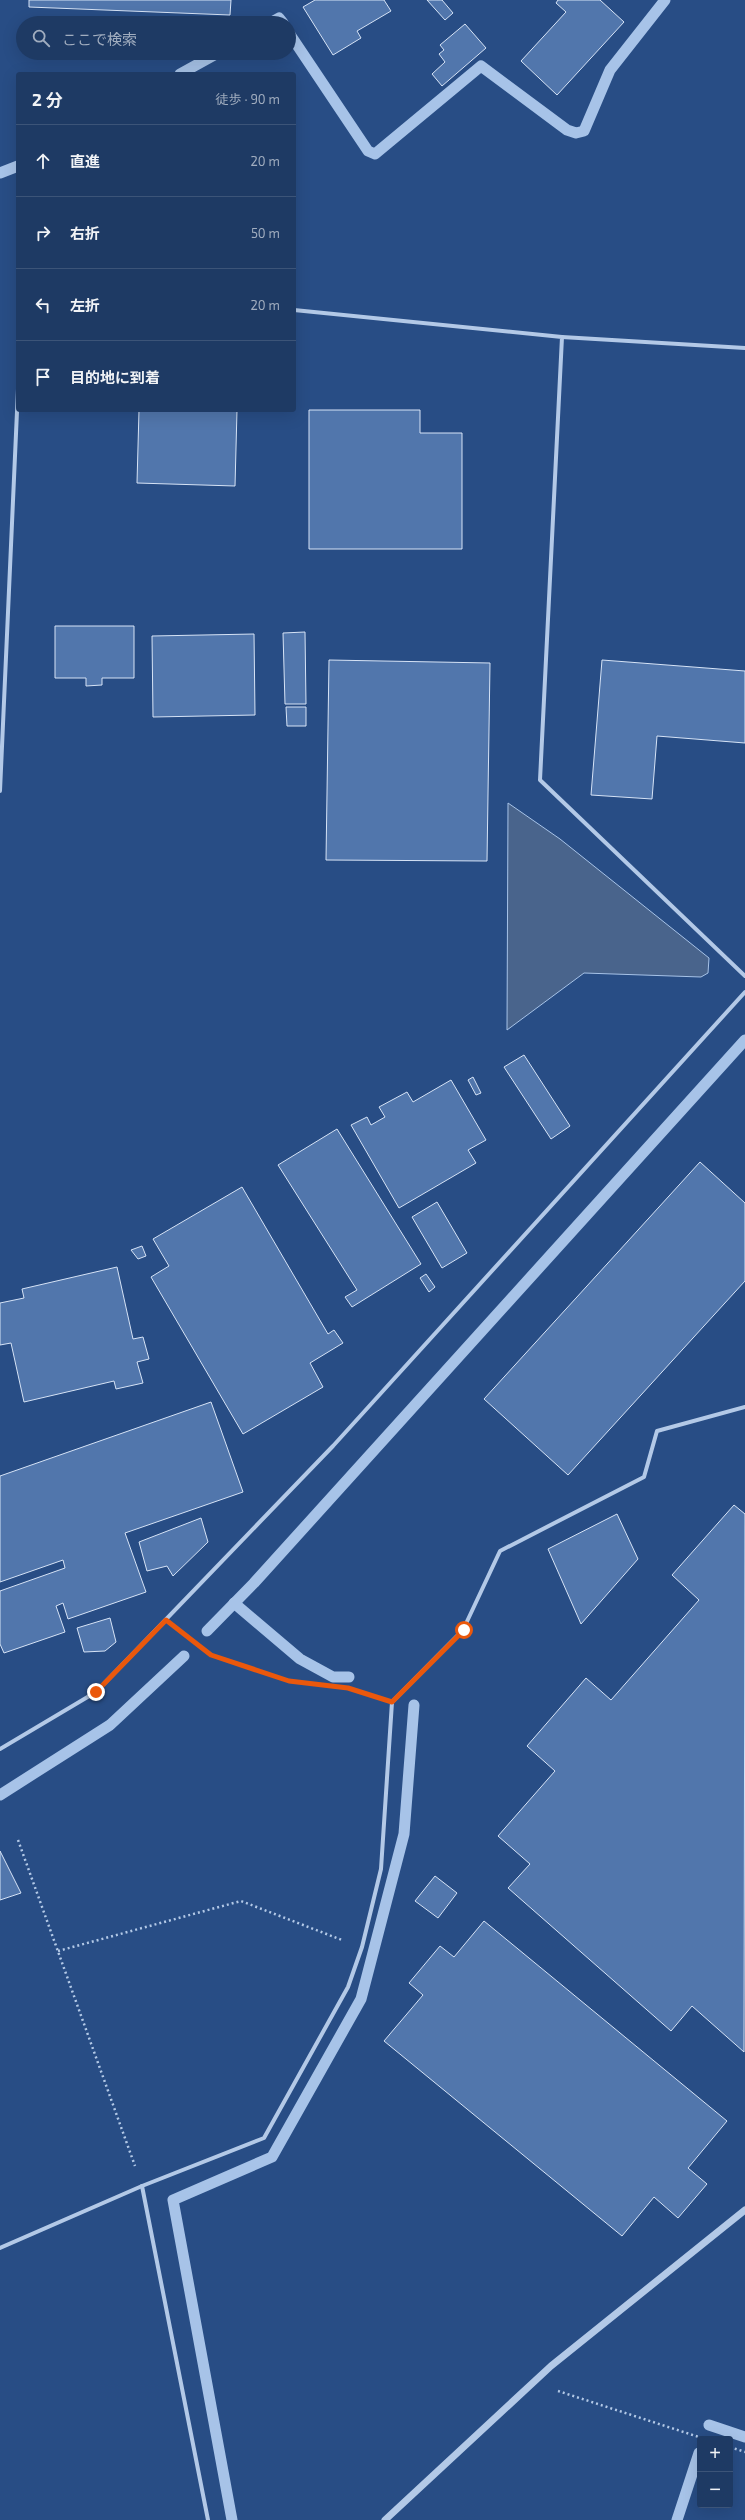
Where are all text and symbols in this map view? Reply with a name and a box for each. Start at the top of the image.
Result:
search box [16,16,296,60]
icon: search [30,27,52,49]
text: ここで検索 [62,30,137,48]
text: 2 分 [32,89,63,109]
text: 徒歩 · 90 m [216,91,280,107]
icon: ahead [32,150,54,172]
text: 直進 [70,152,100,170]
text: 20 m [251,153,280,169]
icon: right [32,222,54,244]
text: 右折 [70,224,100,242]
text: 50 m [251,225,280,241]
icon: left [32,294,54,316]
text: 左折 [70,296,100,314]
text: 20 m [251,297,280,313]
icon: arrive [32,366,54,388]
text: 目的地に到着 [70,368,160,386]
route start [455,1621,473,1639]
route end [87,1683,105,1701]
map controls [697,2436,733,2508]
button: + [697,2436,733,2472]
button: − [697,2472,733,2508]

